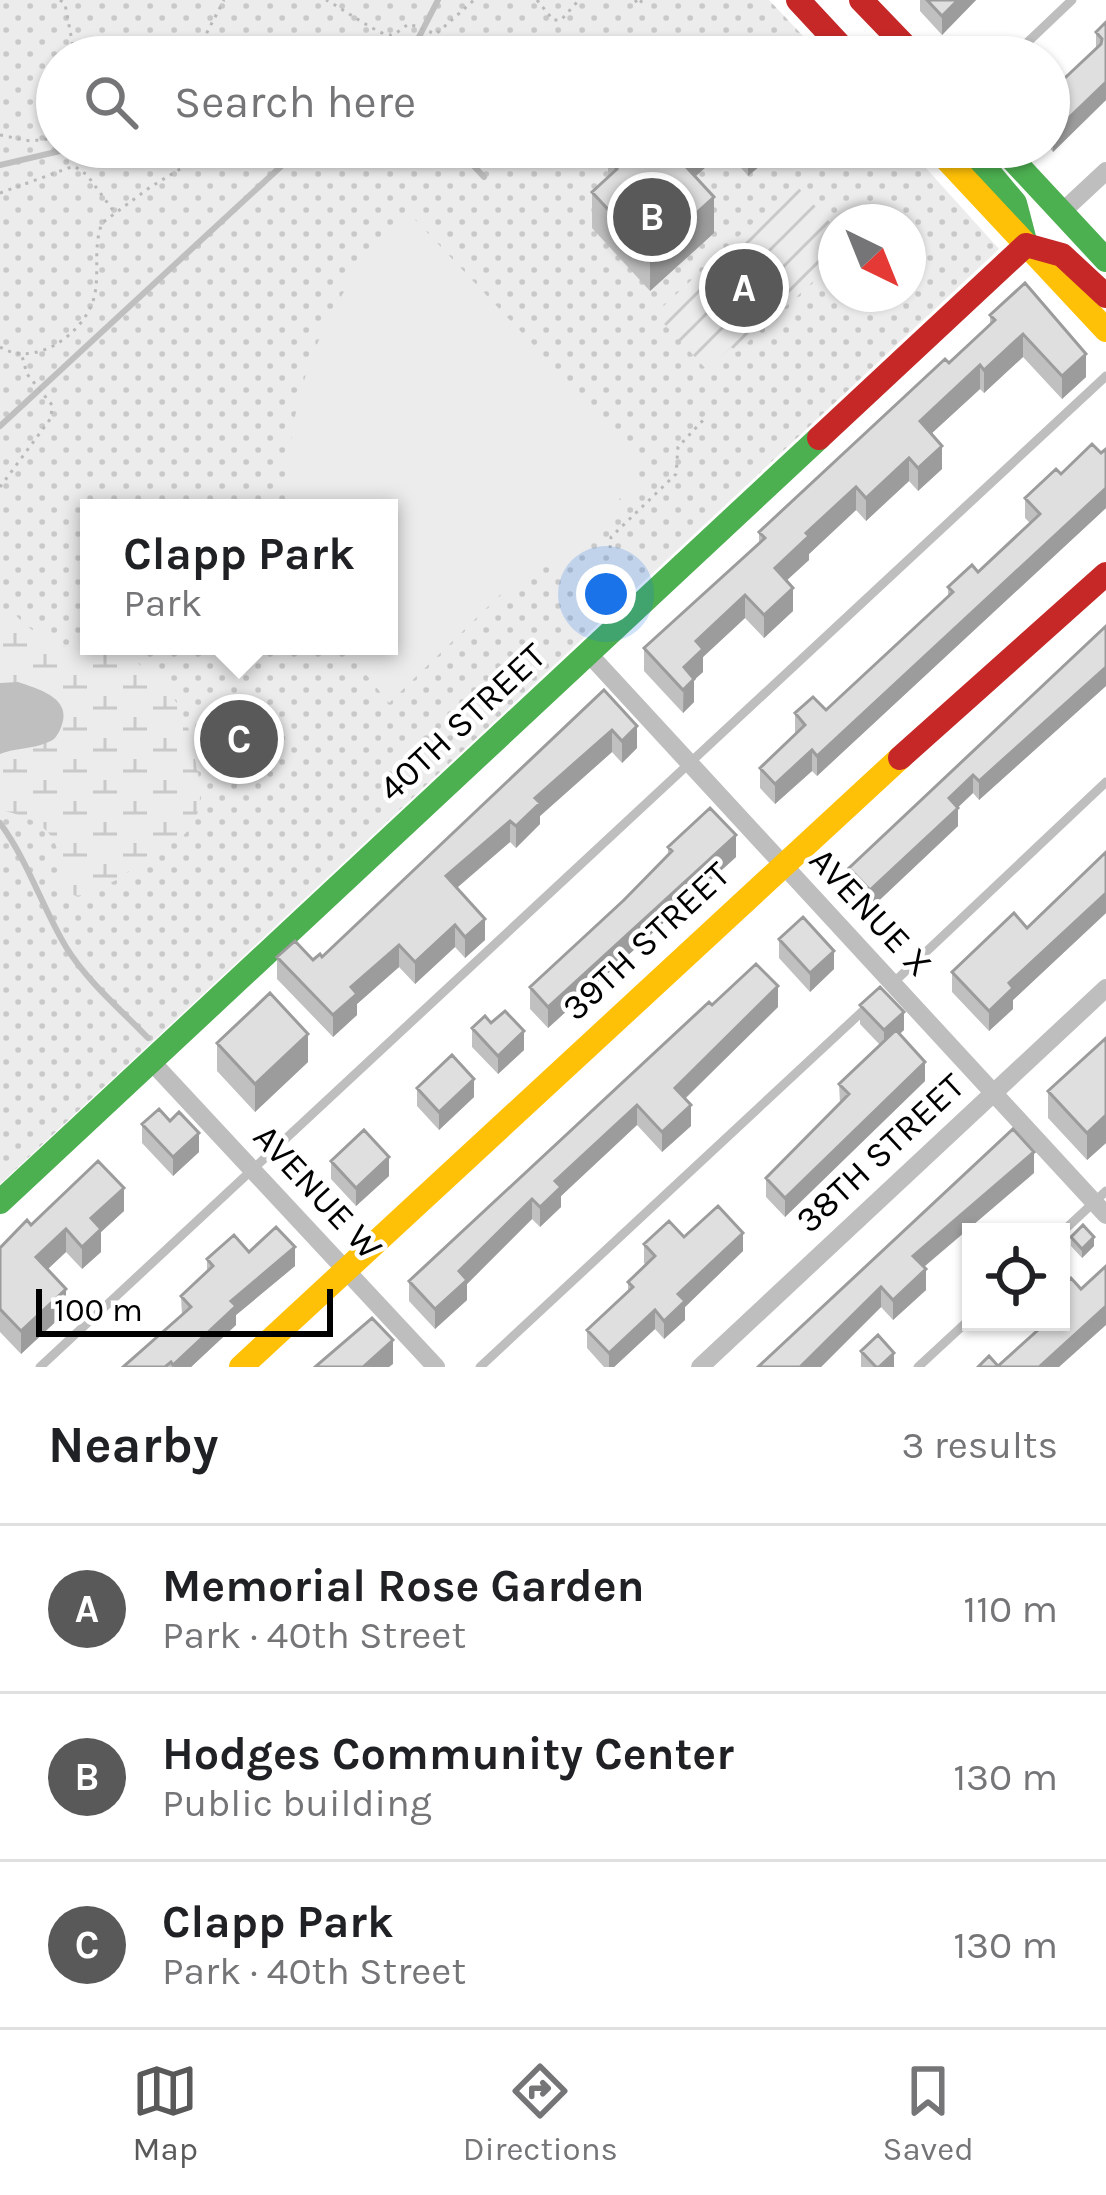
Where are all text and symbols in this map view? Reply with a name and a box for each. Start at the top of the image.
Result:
search box [36,36,1070,168]
icon: search [78,69,144,135]
text: Search here [174,76,416,128]
pin: B [613,172,691,262]
north arrow [818,204,926,312]
pin: A [705,243,783,333]
popup [80,499,398,655]
text: Clapp Park [123,528,355,580]
your location [576,564,636,624]
text: Park [123,580,202,626]
street label: 40TH STREET [370,634,554,810]
pin: C [200,694,278,784]
street label: AVENUE X [801,839,941,985]
street label: 39TH STREET [554,853,738,1029]
street label: 38TH STREET [787,1065,973,1241]
street label: AVENUE W [245,1116,391,1268]
map controls [962,1223,1070,1331]
button: locate [962,1223,1070,1331]
scale bar [36,1283,333,1336]
text: 100 m [54,1291,143,1329]
text: Nearby [48,1415,218,1475]
text: 3 results [901,1422,1058,1468]
text: Memorial Rose Garden [162,1560,645,1612]
text: A [75,1586,99,1632]
text: 110 m [963,1586,1058,1632]
text: Park · 40th Street [162,1612,466,1658]
text: Hodges Community Center [162,1728,734,1780]
text: B [74,1754,100,1800]
text: 130 m [953,1754,1058,1800]
text: Public building [162,1780,432,1826]
text: Clapp Park [162,1896,394,1948]
text: C [75,1922,99,1968]
text: 130 m [953,1922,1058,1968]
text: Park · 40th Street [162,1948,466,1994]
tab: Map [132,2058,198,2168]
tab: Directions [463,2058,618,2168]
tab: Saved [883,2058,974,2168]

